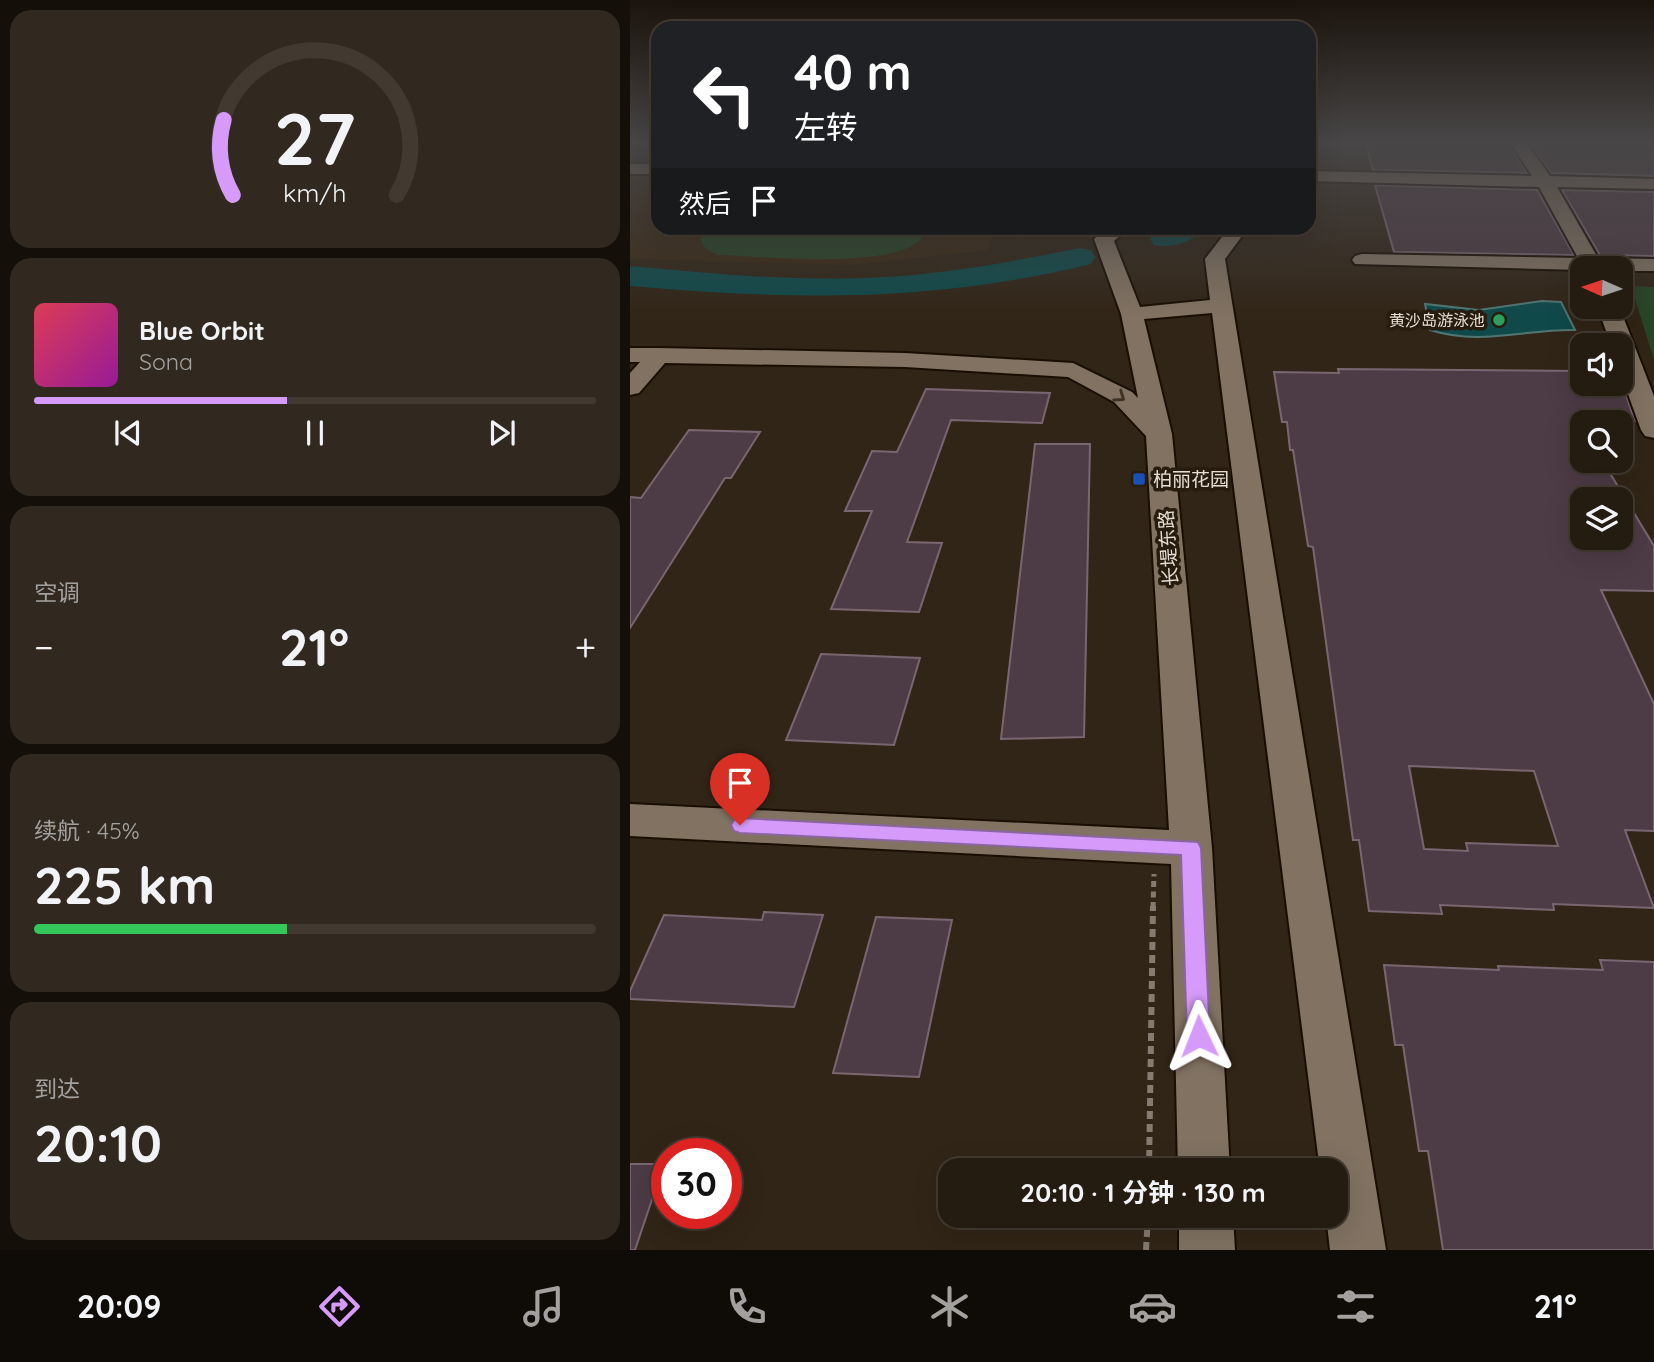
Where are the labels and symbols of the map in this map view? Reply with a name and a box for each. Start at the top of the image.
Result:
north arrow [1570,256,1633,318]
place label: 黄沙岛游泳池 [1389,310,1485,330]
marker: 黄沙岛游泳池 [1491,312,1507,328]
one-way arrow [1112,389,1125,401]
place label: 柏丽花园 [1153,467,1229,491]
marker: 柏丽花园 [1131,471,1147,487]
street label: 长堤东路 [1153,509,1183,587]
pin [710,753,770,825]
position arrow [1162,999,1236,1073]
speed limit sign: 30 [651,1138,742,1229]

